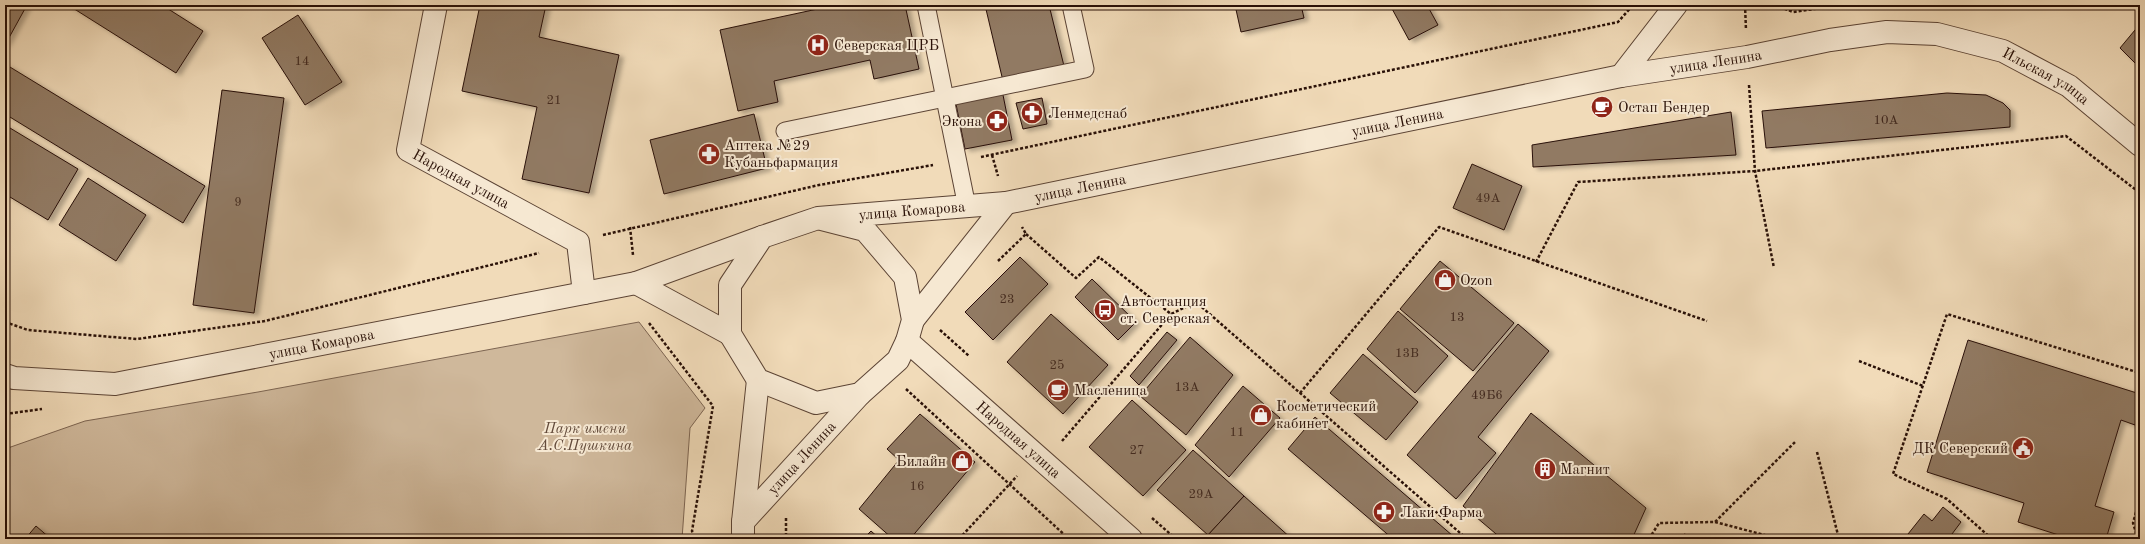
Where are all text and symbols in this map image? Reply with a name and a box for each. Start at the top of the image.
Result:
hospital icon: Северская ЦРБ [805,32,831,58]
place label: Северская ЦРБ [834,39,939,54]
street label: Ильская улица [1999,46,2092,109]
street label: улица Ленина [1669,48,1764,78]
house number: 14 [294,55,310,68]
house number: 21 [546,94,562,107]
cafe icon: Остап Бендер [1589,94,1615,120]
pharmacy icon: Ленмедснаб [1019,100,1045,126]
place label: Остап Бендер [1618,101,1710,116]
place label: Ленмедснаб [1048,107,1127,122]
street label: улица Ленина [1351,107,1445,140]
pharmacy icon: Экона [984,108,1010,134]
house number: 10А [1873,114,1899,127]
place label: Экона [942,115,983,130]
place label: Аптека №29 Кубаньфармация [724,139,838,171]
pharmacy icon: Аптека №29 Кубаньфармация [696,141,722,167]
street label: Народная улица [409,148,512,212]
street label: улица Ленина [1033,172,1128,206]
house number: 49А [1475,192,1501,205]
house number: 9 [234,196,242,209]
street label: улица Комарова [858,200,966,224]
shop icon: Ozon [1432,267,1458,293]
place label: Ozon [1460,274,1493,289]
house number: 23 [999,293,1015,306]
place label: Автостанция ст. Северская [1120,295,1210,327]
bus stop icon: Автостанция ст. Северская [1092,297,1118,323]
house number: 13 [1449,311,1465,324]
street label: улица Комарова [268,328,376,363]
house number: 13В [1395,347,1419,360]
house number: 25 [1049,359,1065,372]
cafe icon: Масленица [1045,377,1071,403]
house number: 13А [1174,381,1200,394]
place label: Масленица [1074,384,1147,399]
house number: 49Б6 [1471,389,1503,402]
street label: Народная улица [972,400,1063,482]
place label: Косметический кабинет [1276,400,1376,432]
shop icon: Косметический кабинет [1248,402,1274,428]
street label: улица Ленина [766,419,840,498]
park label: Парк имени А.С.Пушкина [537,422,632,454]
house number: 11 [1229,426,1245,439]
public building icon: ДК Северский [2010,435,2036,461]
place label: ДК Северский [1913,442,2008,457]
house number: 27 [1129,444,1145,457]
shop icon: Билайн [949,448,975,474]
place label: Билайн [896,455,946,470]
building icon: Магнит [1532,456,1558,482]
place label: Магнит [1560,463,1610,478]
house number: 16 [909,480,925,493]
house number: 29А [1188,488,1214,501]
pharmacy icon: Лаки Фарма [1371,499,1397,525]
place label: Лаки Фарма [1400,506,1483,521]

